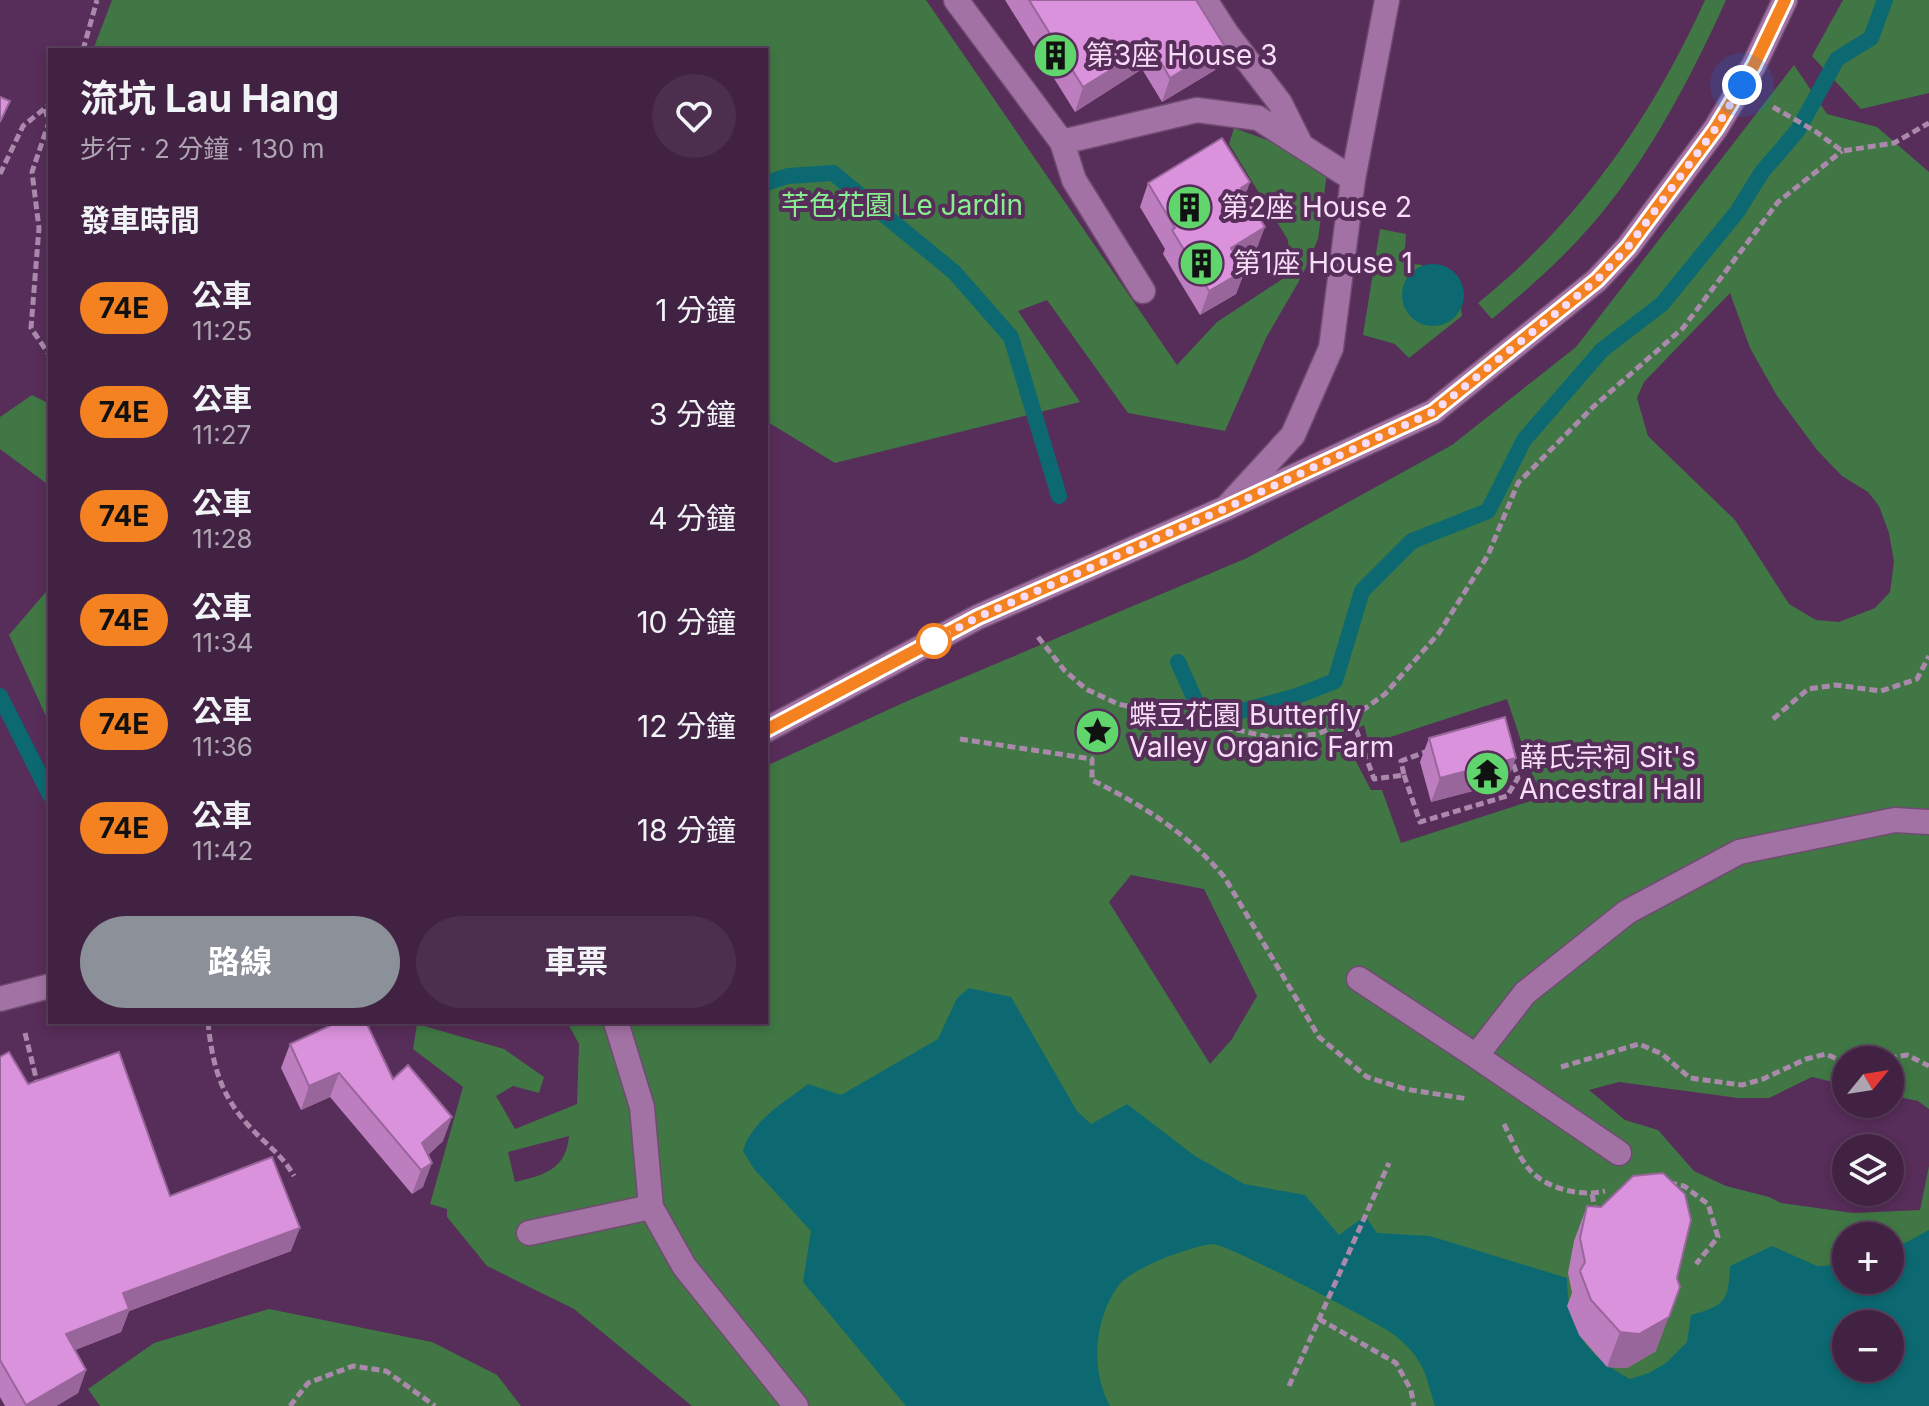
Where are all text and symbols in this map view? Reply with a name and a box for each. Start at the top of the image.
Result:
building icon: 第3座 House 3 [1031,31,1079,79]
place label: 第3座 House 3 [1086,38,1278,72]
your location [1722,65,1762,105]
button: heart [652,74,736,158]
text: 流坑 Lau Hang [80,75,339,121]
text: 步行 · 2 分鐘 · 130 m [80,133,325,164]
building icon: 第2座 House 2 [1166,183,1214,231]
park label: 芊色花園 Le Jardin [781,188,1023,222]
place label: 第2座 House 2 [1221,190,1412,224]
text: 發車時間 [80,202,200,238]
building icon: 第1座 House 1 [1178,239,1226,287]
place label: 第1座 House 1 [1233,246,1413,280]
text: 公車 [192,277,252,313]
text: 74E [99,291,149,325]
text: 1 分鐘 [655,292,736,328]
text: 11:25 [192,315,252,346]
text: 公車 [192,381,252,417]
text: 74E [99,395,149,429]
text: 3 分鐘 [649,396,736,432]
text: 11:27 [192,419,251,450]
text: 公車 [192,485,252,521]
text: 74E [99,499,149,533]
text: 4 分鐘 [648,500,736,536]
text: 11:28 [192,523,253,554]
text: 公車 [192,589,252,625]
text: 74E [99,603,149,637]
text: 10 分鐘 [636,604,736,640]
unlabelled marker [917,624,951,658]
text: 11:34 [192,627,254,658]
text: 公車 [192,693,252,729]
place label: 蝶豆花園 Butterfly Valley Organic Farm [1129,698,1394,764]
text: 74E [99,707,149,741]
place icon: 蝶豆花園 Butterfly Valley Organic Farm [1074,707,1122,755]
text: 12 分鐘 [637,708,736,744]
text: 11:36 [192,731,253,762]
place label: 薛氏宗祠 Sit's Ancestral Hall [1519,740,1702,806]
temple icon: 薛氏宗祠 Sit's Ancestral Hall [1464,749,1512,797]
text: 公車 [192,797,252,833]
text: 74E [99,811,149,845]
text: 18 分鐘 [637,812,736,848]
text: 11:42 [192,835,253,866]
button: 路線 [80,916,400,1008]
button: 車票 [416,916,736,1008]
north arrow [1832,1046,1904,1118]
map controls [1832,1046,1904,1382]
button: layers [1832,1134,1904,1206]
button: + [1832,1222,1904,1294]
button: − [1832,1310,1904,1382]

